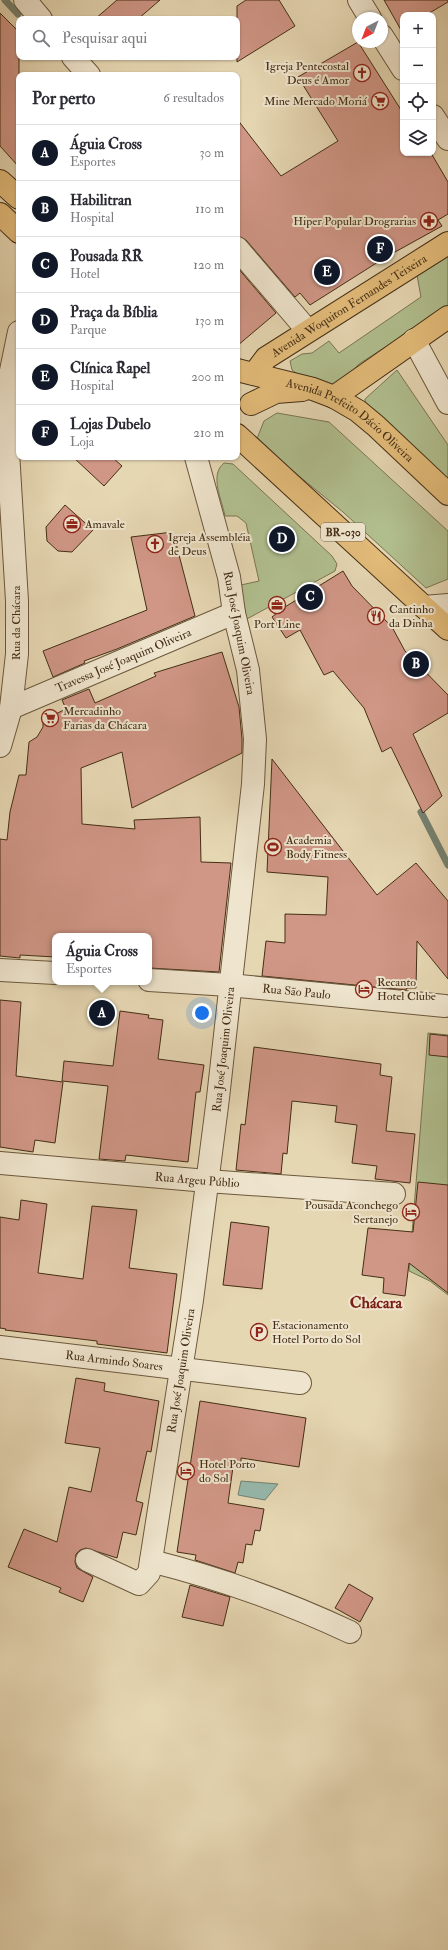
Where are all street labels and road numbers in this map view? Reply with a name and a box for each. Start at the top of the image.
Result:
street label: Avenida Woquiton Fernandes Teixeira [267,250,430,361]
street label: Avenida Prefeito Dácio Oliveira [284,375,418,466]
road number: BR-030 [321,523,365,541]
street label: Rua José Joaquim Oliveira [220,570,259,697]
street label: Rua da Chácara [9,585,24,660]
street label: Travessa José Joaquim Oliveira [53,624,194,696]
street label: Rua São Paulo [262,981,332,1002]
street label: Rua José Joaquim Oliveira [209,985,238,1113]
street label: Rua Argeu Públio [154,1169,240,1191]
street label: Rua José Joaquim Oliveira [164,1306,198,1434]
street label: Rua Armindo Soares [65,1347,164,1374]

